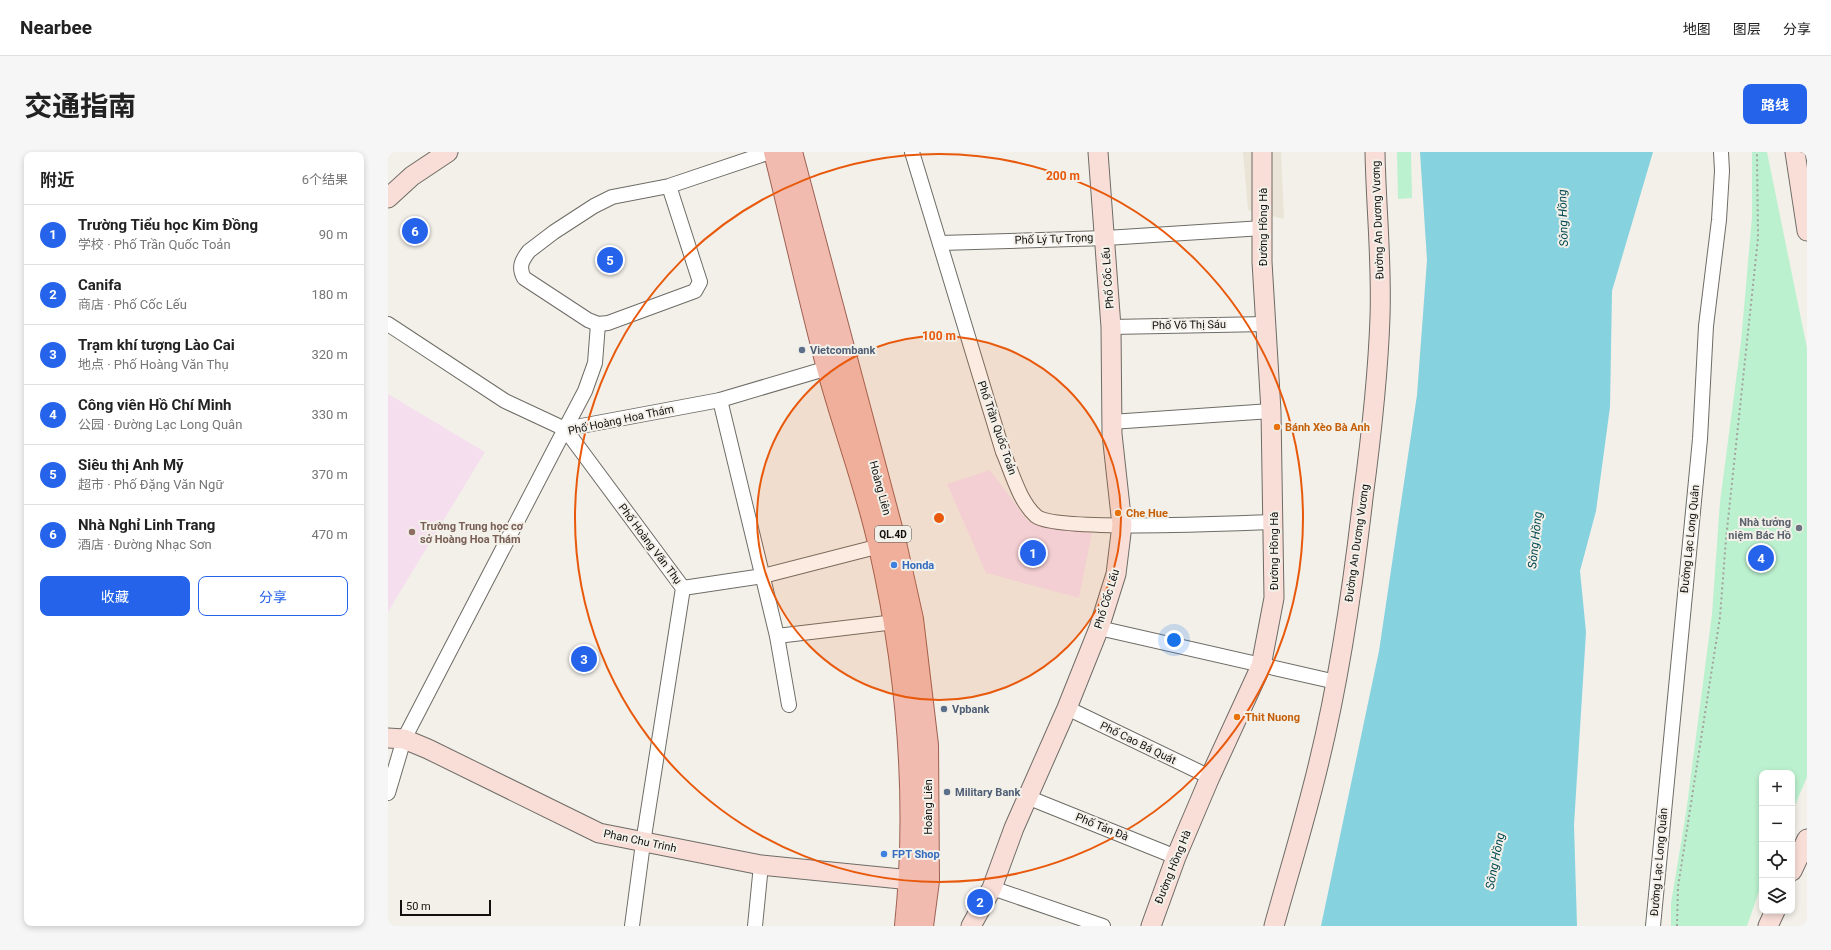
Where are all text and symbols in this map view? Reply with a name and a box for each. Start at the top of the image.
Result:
text: Nearbee [20,16,92,39]
text: 地图 [1683,21,1711,37]
text: 图层 [1733,21,1761,37]
text: 分享 [1783,21,1811,37]
button: 路线 [1743,84,1807,124]
text: 交通指南 [24,90,136,123]
street label: Đường An Dương Vương [1369,160,1387,280]
text: 200 m [1046,169,1080,183]
text: 附近 [40,170,74,190]
text: 6个结果 [302,172,348,187]
street label: Đường Hồng Hà [1257,188,1270,266]
water label: Sông Hồng [1555,189,1571,247]
text: Trường Tiểu học Kim Đồng [78,216,258,234]
pin: 6 [402,216,428,246]
text: 1 [49,227,57,242]
text: 90 m [319,227,348,242]
street label: Phố Lý Tự Trọng [1014,231,1094,247]
text: 学校 · Phố Trần Quốc Toản [78,237,231,252]
pin: 5 [597,245,623,275]
street label: Phố Cốc Lếu [1099,247,1117,309]
text: Canifa [78,276,122,294]
text: 2 [49,287,57,302]
text: 180 m [311,287,348,302]
text: 商店 · Phố Cốc Lếu [78,297,187,312]
street label: Phố Võ Thị Sáu [1152,318,1226,332]
text: 100 m [922,329,956,343]
text: Trạm khí tượng Lào Cai [78,336,235,354]
place label: Vietcombank [810,344,875,357]
marker: Vietcombank [797,345,807,355]
text: 3 [49,347,57,362]
text: 320 m [311,347,348,362]
text: 地点 · Phố Hoàng Văn Thụ [78,357,229,372]
street label: Phố Trần Quốc Toản [975,379,1019,477]
text: Công viên Hồ Chí Minh [78,396,232,414]
street label: Phố Hoàng Hoa Thám [567,402,675,438]
text: 4 [49,407,57,422]
text: 330 m [311,407,348,422]
text: 公园 · Đường Lạc Long Quân [78,417,242,432]
place label: Bánh Xèo Bà Anh [1285,421,1370,434]
marker: Bánh Xèo Bà Anh [1272,422,1282,432]
text: Siêu thị Anh Mỹ [78,456,184,474]
street label: Hoàng Liên [867,459,893,517]
text: 5 [49,467,57,482]
text: 370 m [311,467,348,482]
text: 超市 · Phố Đặng Văn Ngữ [78,477,223,492]
street label: Đường An Dương Vương [1342,483,1372,603]
street label: Đường Lạc Long Quân [1678,484,1702,594]
street label: Phố Hoàng Văn Thụ [616,501,684,587]
place label: Che Hue [1126,507,1168,520]
marker: Che Hue [1113,508,1123,518]
water label: Sông Hồng [1525,510,1545,569]
centre of rings [932,511,946,525]
street label: Đường Hồng Hà [1268,512,1281,590]
text: Nhà Nghỉ Linh Trang [78,516,215,534]
place label: Nhà tưởng niệm Bác Hồ [1728,516,1791,542]
place label: Trường Trung học cơ sở Hoàng Hoa Thám [420,520,524,546]
marker: Nhà tưởng niệm Bác Hồ [1794,523,1804,533]
road number: QL.4D [875,526,911,542]
text: 6 [49,527,57,542]
text: 470 m [311,527,348,542]
marker: Trường Trung học cơ sở Hoàng Hoa Thám [407,527,417,537]
text: 酒店 · Đường Nhạc Sơn [78,537,212,552]
pin: 1 [1020,538,1046,568]
pin: 4 [1748,543,1774,573]
place label: Honda [902,559,934,572]
marker: Honda [889,560,899,570]
street label: Phố Cốc Lếu [1092,568,1122,630]
button: 收藏 [40,576,190,616]
button: 分享 [198,576,348,616]
your location [1164,630,1184,650]
pin: 3 [571,644,597,674]
place label: Vpbank [952,703,990,716]
marker: Vpbank [939,704,949,714]
place label: Thit Nuong [1245,711,1300,724]
marker: Thit Nuong [1232,712,1242,722]
street label: Phố Cao Bá Quát [1098,719,1178,767]
map controls [1759,770,1795,914]
button: + [1759,770,1795,806]
street label: Hoàng Liên [922,779,935,835]
place label: Military Bank [955,786,1020,799]
marker: Military Bank [942,787,952,797]
button: − [1759,806,1795,842]
street label: Đường Lạc Long Quân [1648,807,1670,917]
street label: Phố Tản Đà [1074,811,1130,843]
street label: Phan Chu Trinh [602,827,678,855]
street label: Đường Hồng Hà [1152,828,1194,906]
water label: Sông Hồng [1483,831,1507,890]
button: locate [1759,842,1795,878]
place label: FPT Shop [892,848,940,861]
marker: FPT Shop [879,849,889,859]
button: layers [1759,878,1795,914]
pin: 2 [967,887,993,917]
scale bar [400,898,491,917]
text: 50 m [406,900,431,913]

